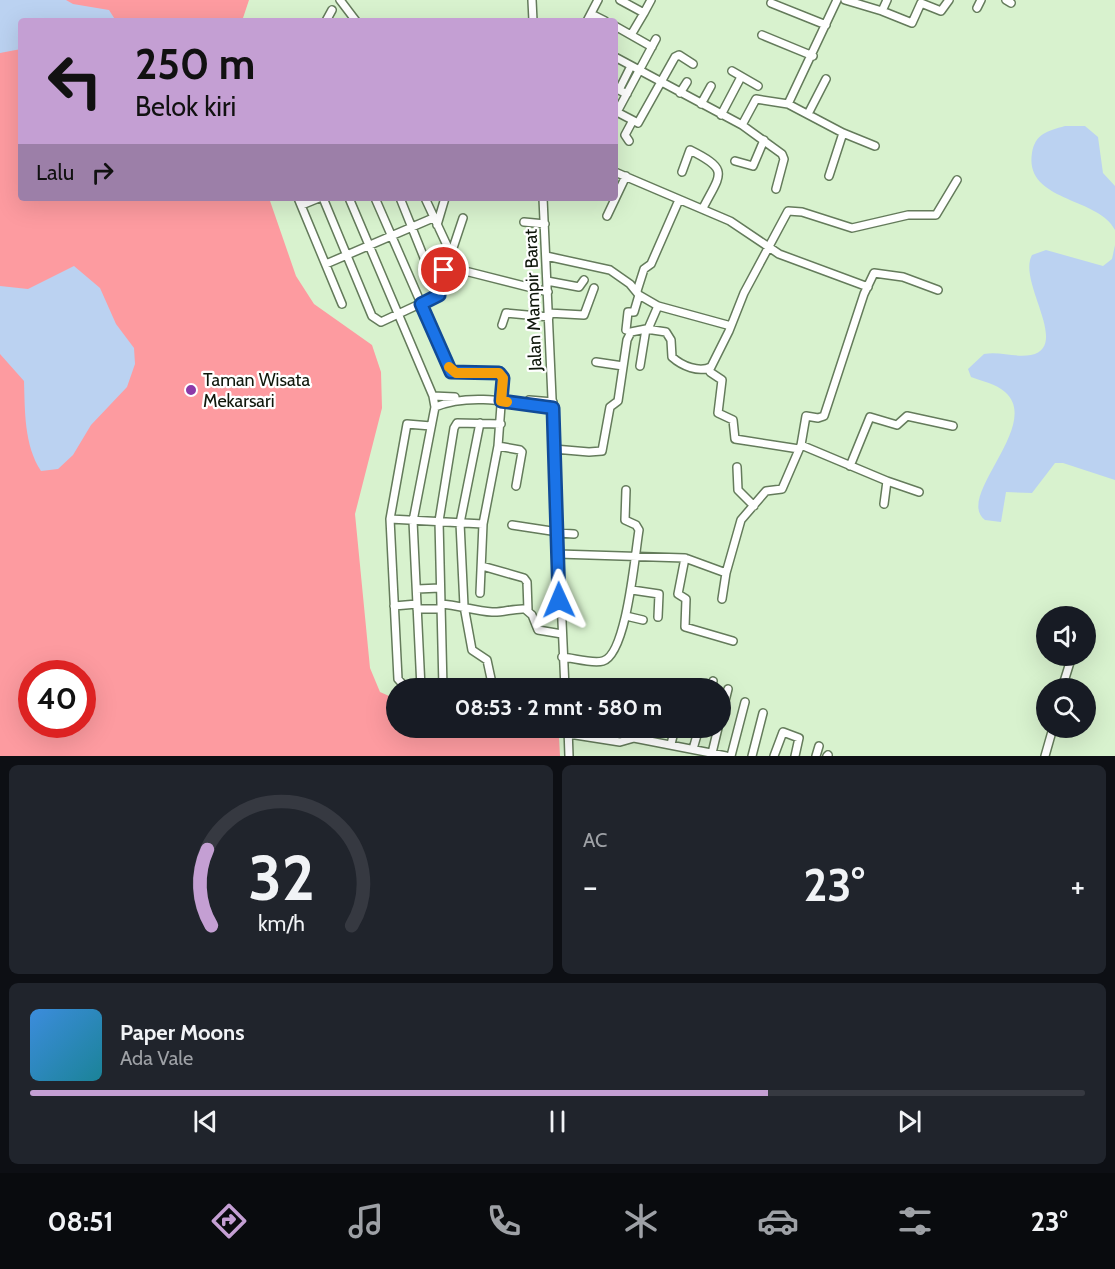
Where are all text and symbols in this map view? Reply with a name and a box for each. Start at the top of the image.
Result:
text: 250 m [135,38,255,90]
icon: left [36,42,114,120]
text: Belok kiri [135,90,236,123]
icon: right [86,156,119,189]
text: Lalu [36,159,74,186]
street label: Jalan Mampir Barat [520,229,547,372]
pin [418,244,469,295]
icon: arrive [427,253,460,286]
place label: Taman Wisata Mekarsari [203,369,310,412]
marker: Taman Wisata Mekarsari [184,383,198,397]
position arrow [527,568,591,632]
map controls [1036,606,1096,738]
button: sound [1036,606,1096,666]
speed limit sign: 40 [18,660,96,738]
button: search [1036,678,1096,738]
text: 08:53 · 2 mnt · 580 m [455,694,662,721]
text: AC [583,828,607,852]
text: 32 [248,840,314,916]
text: 23° [803,858,865,912]
text: − [583,866,598,906]
text: + [1070,866,1085,906]
text: km/h [258,911,304,937]
text: Paper Moons [120,1019,244,1046]
text: Ada Vale [120,1046,193,1070]
icon: previous [189,1105,222,1138]
icon: pause [541,1105,574,1138]
icon: next [893,1105,926,1138]
icon: directions [208,1200,250,1242]
icon: music [345,1200,387,1242]
icon: phone [483,1200,525,1242]
icon: climate [620,1200,662,1242]
icon: car [757,1200,799,1242]
icon: filters [894,1200,936,1242]
text: 08:51 [48,1205,113,1238]
text: 23° [1031,1205,1067,1238]

